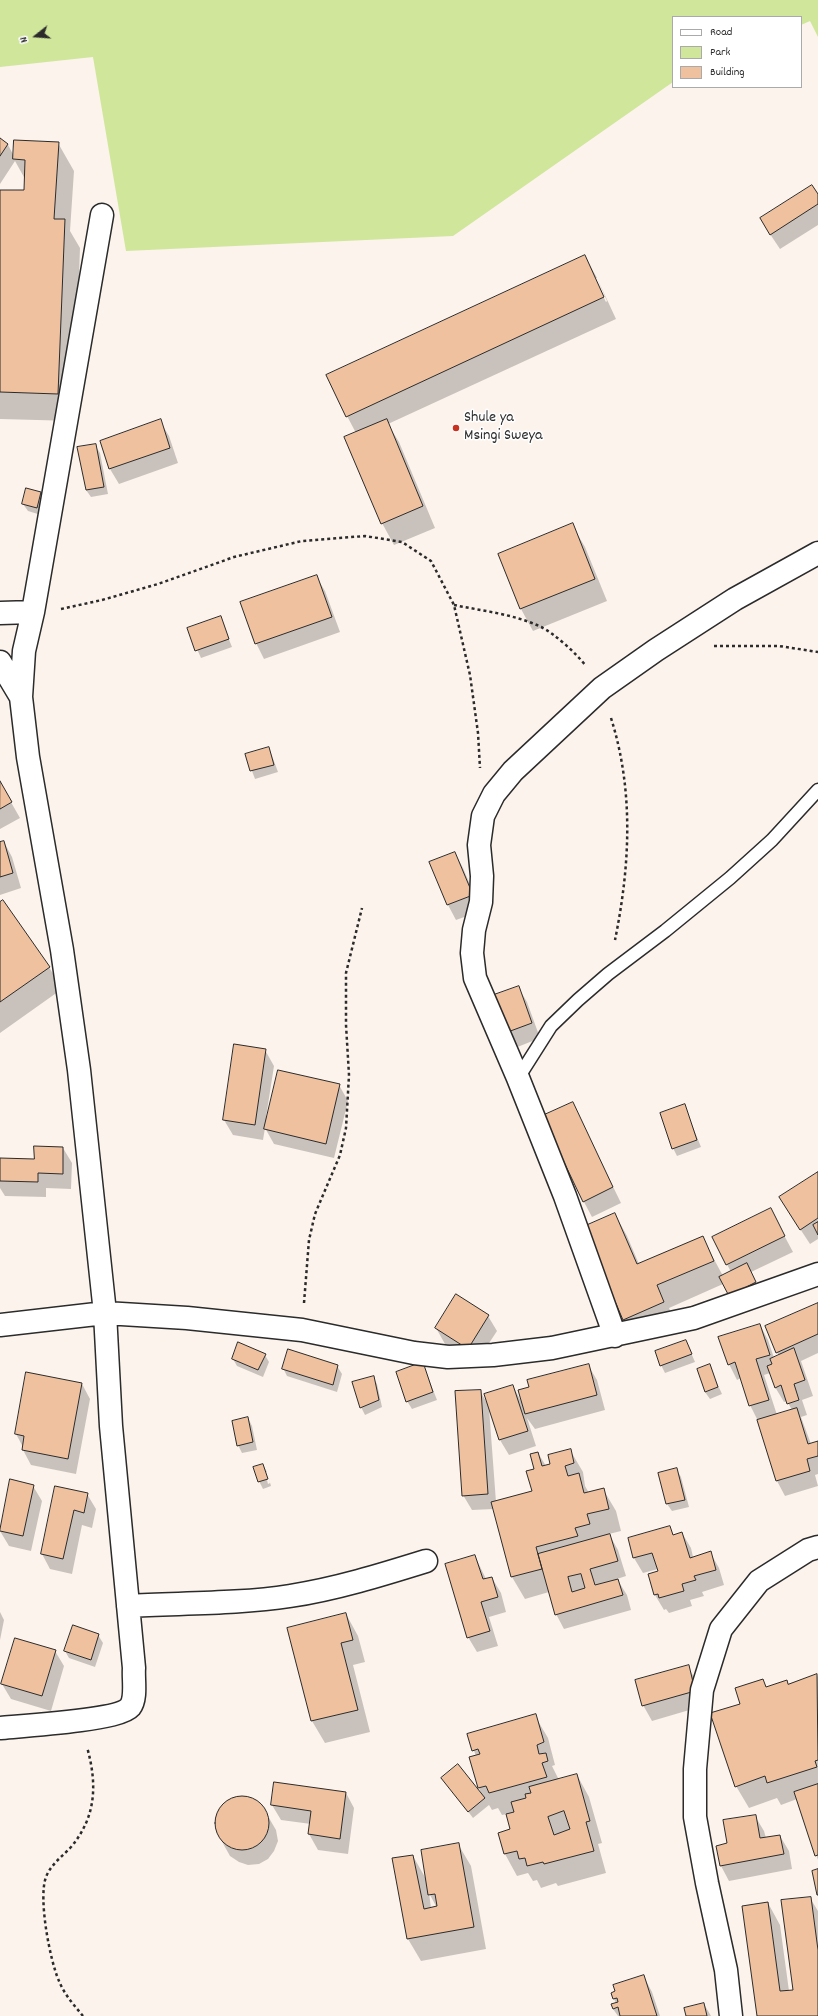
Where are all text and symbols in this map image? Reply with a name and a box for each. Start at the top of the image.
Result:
north arrow [16,16,56,56]
legend [672,16,802,88]
text: Road [710,24,732,41]
text: N [16,35,33,44]
text: Park [710,44,730,61]
text: Building [710,64,745,81]
place label: Shule ya Msingi Sweya [464,409,542,447]
marker: Shule ya Msingi Sweya [451,423,461,433]

